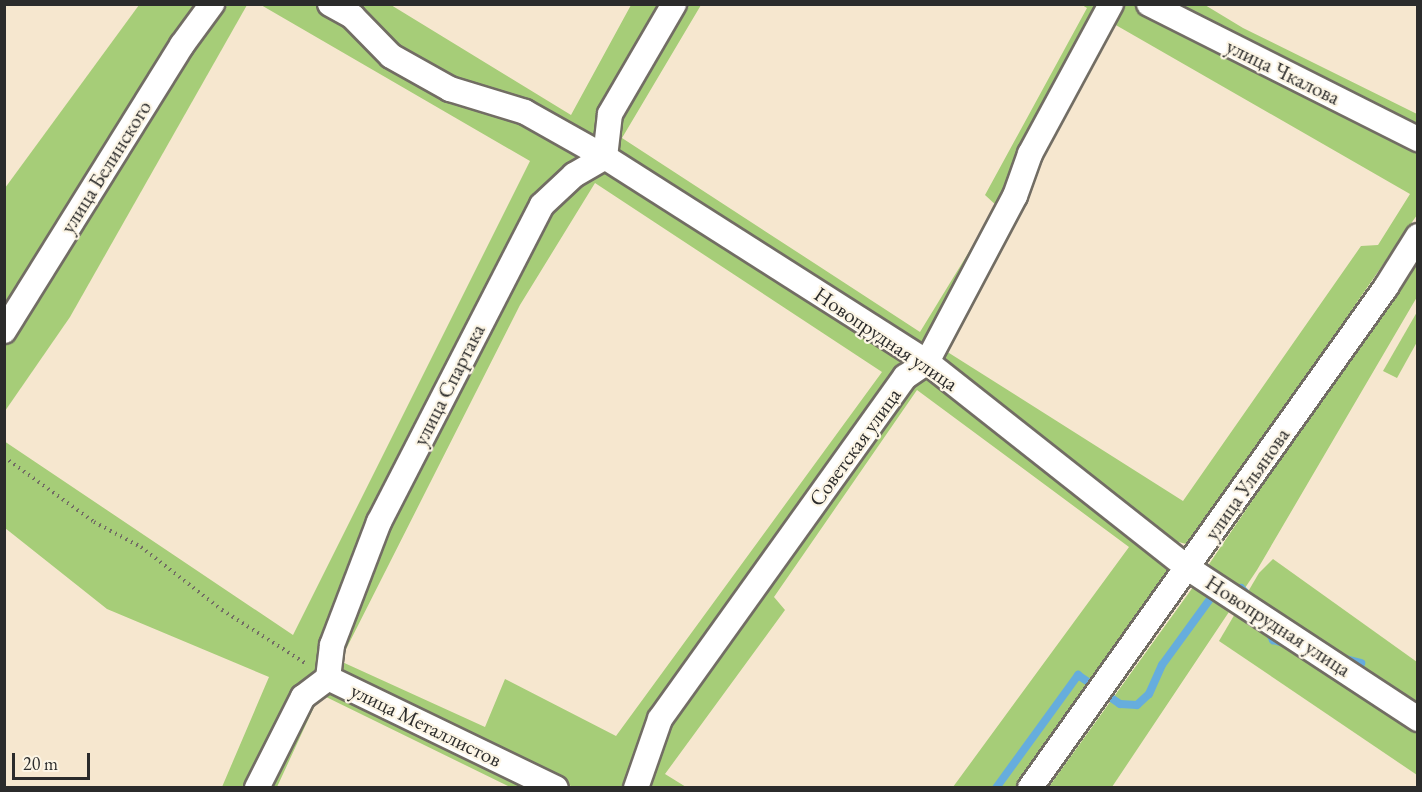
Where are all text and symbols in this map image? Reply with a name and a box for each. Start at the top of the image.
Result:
street label: улица Чкалова [1222,34,1344,110]
street label: улица Белинского [55,96,157,238]
street label: Новопрудная улица [809,282,963,396]
street label: улица Спартака [408,320,490,450]
street label: Советская улица [804,383,906,511]
street label: улица Ульянова [1199,423,1295,545]
street label: Новопрудная улица [1201,570,1355,682]
street label: улица Металлистов [346,678,506,772]
scale bar [15,741,93,779]
text: 20 m [23,752,58,775]

